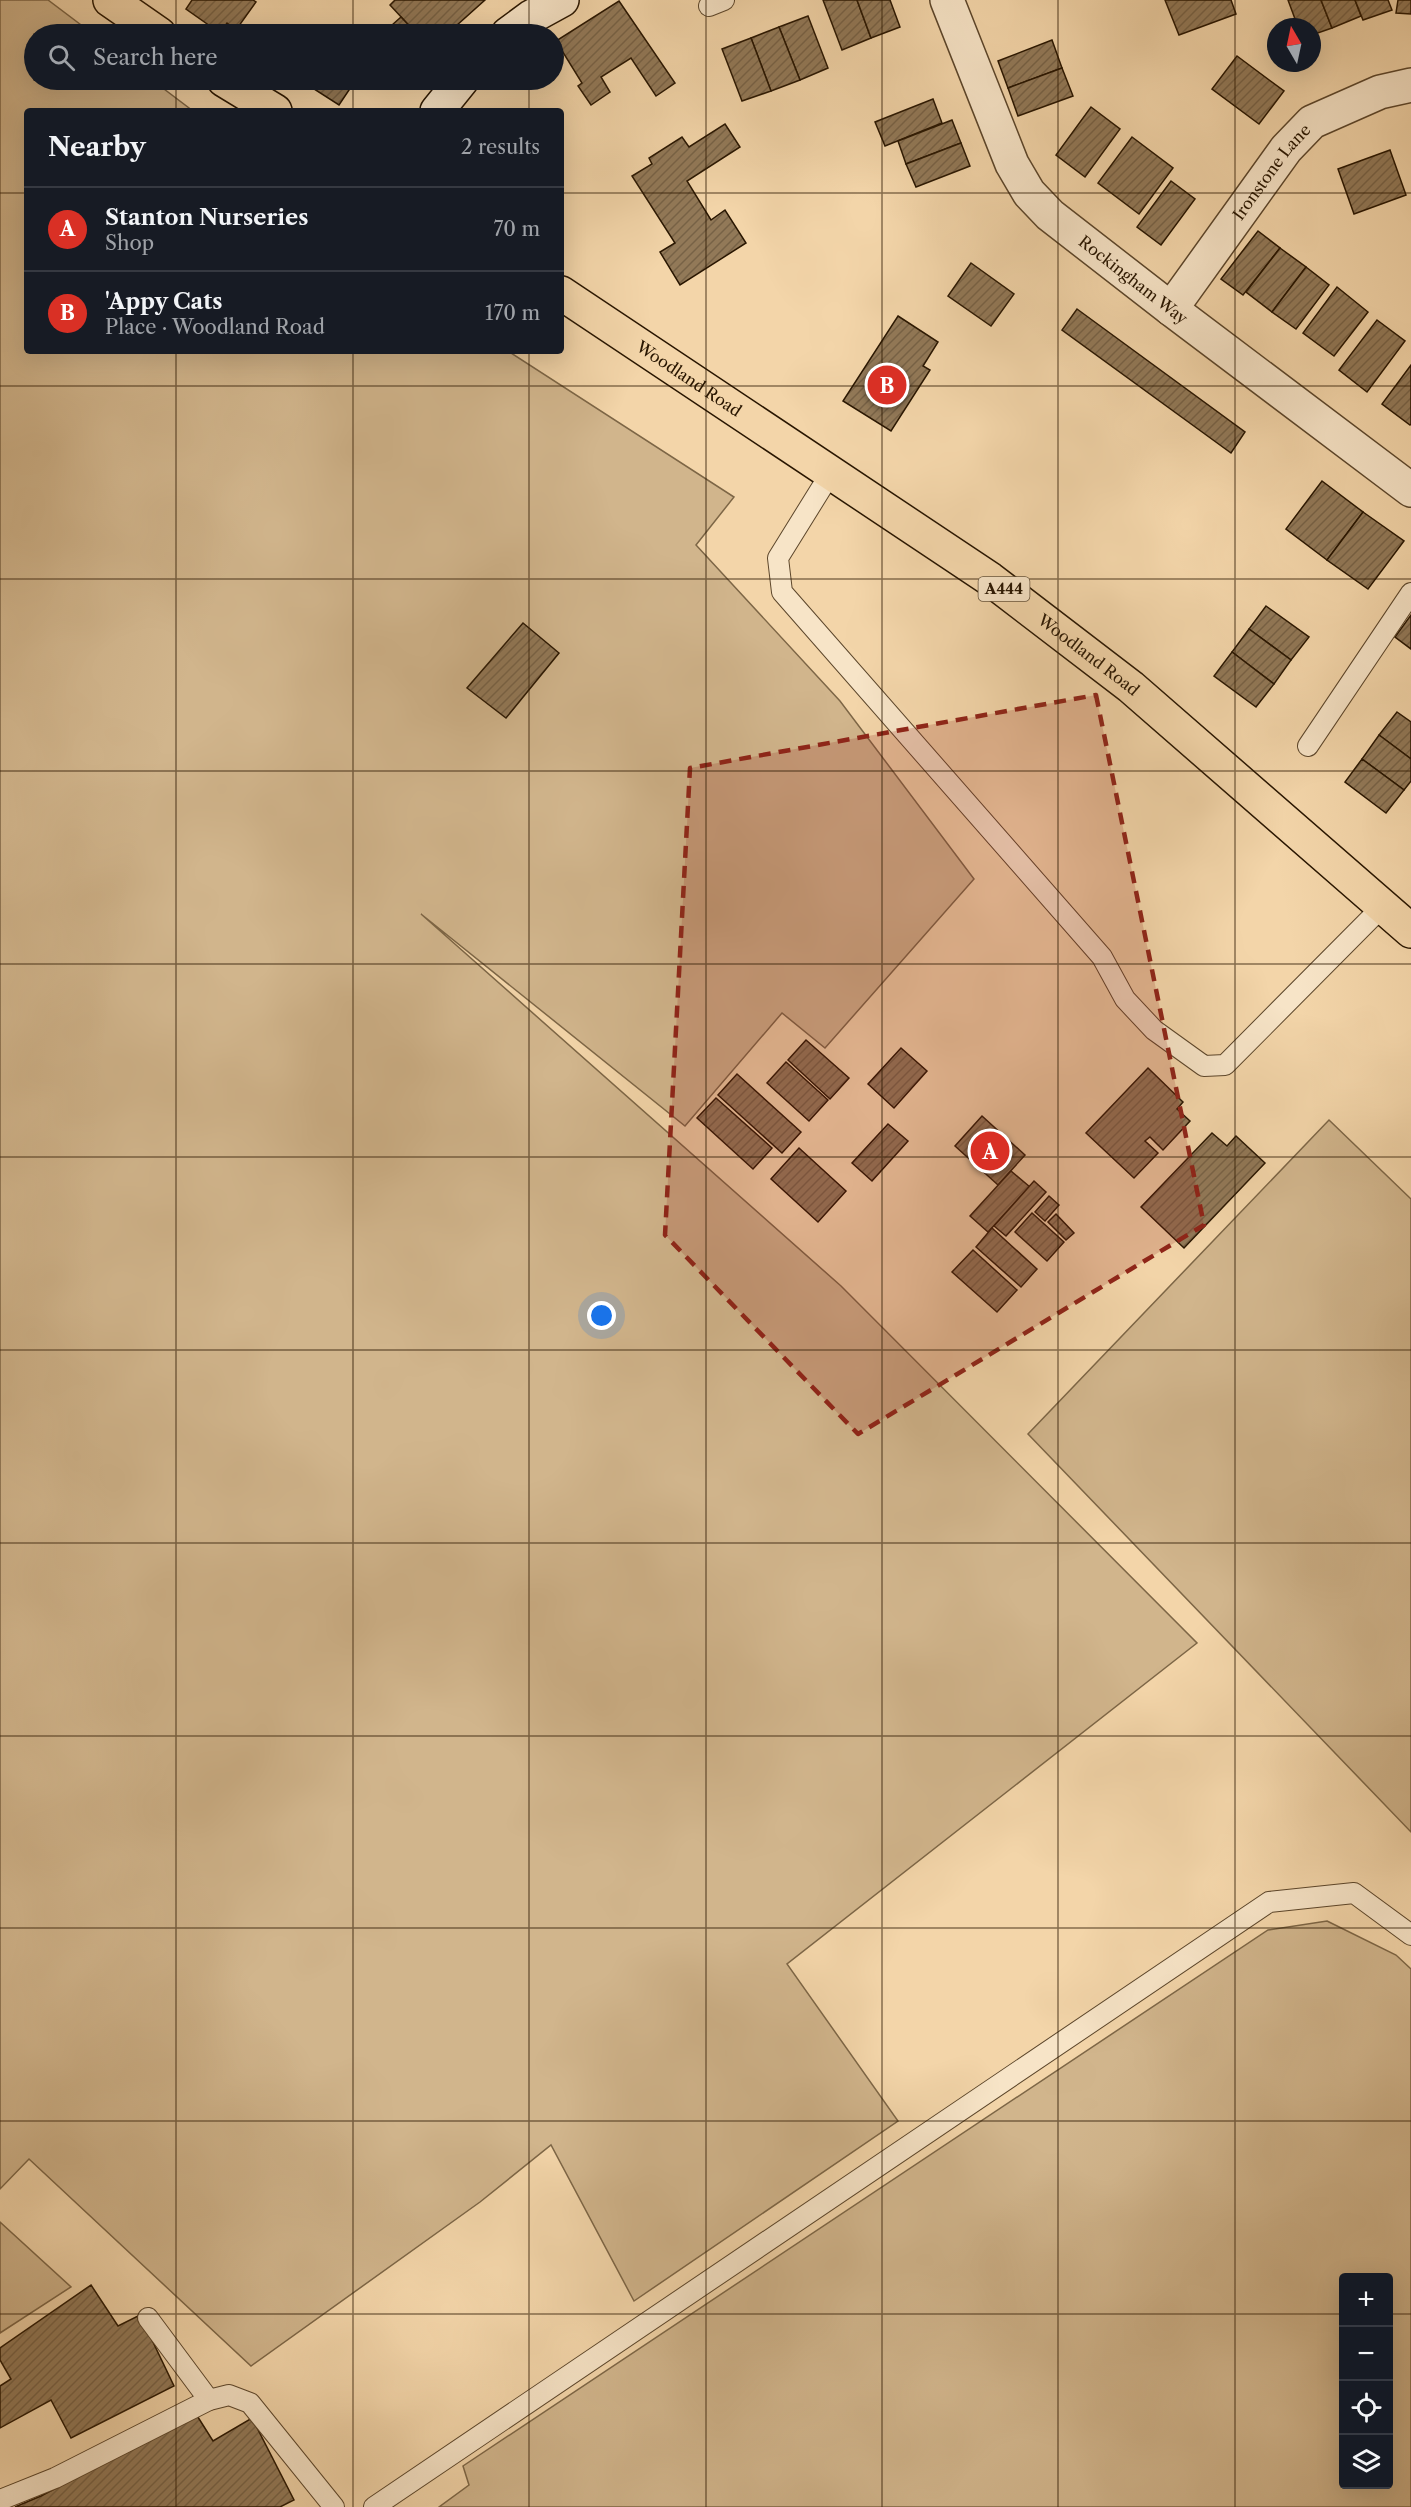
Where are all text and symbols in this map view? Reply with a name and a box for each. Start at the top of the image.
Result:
north arrow [1267,18,1321,72]
search box [24,24,564,90]
icon: search [45,41,78,74]
text: Search here [93,44,218,71]
street label: Ironstone Lane [1228,120,1315,224]
text: Nearby [48,131,146,163]
text: 2 results [461,135,540,159]
text: Stanton Nurseries [105,204,308,231]
text: A [60,217,75,241]
text: 70 m [494,217,540,241]
text: Shop [105,231,154,255]
street label: Rockingham Way [1075,231,1193,329]
text: 'Appy Cats [105,288,222,315]
text: B [60,301,75,325]
text: 170 m [485,301,540,325]
text: Place · Woodland Road [105,315,325,339]
street label: Woodland Road [632,336,746,421]
pin: B [868,362,906,408]
road number: A444 [978,577,1030,601]
street label: Woodland Road [1033,609,1144,700]
pin: A [970,1128,1010,1174]
your location [587,1301,616,1330]
map controls [1339,2273,1393,2489]
button: + [1339,2273,1393,2327]
button: − [1339,2327,1393,2381]
button: locate [1339,2381,1393,2435]
button: layers [1339,2435,1393,2489]

